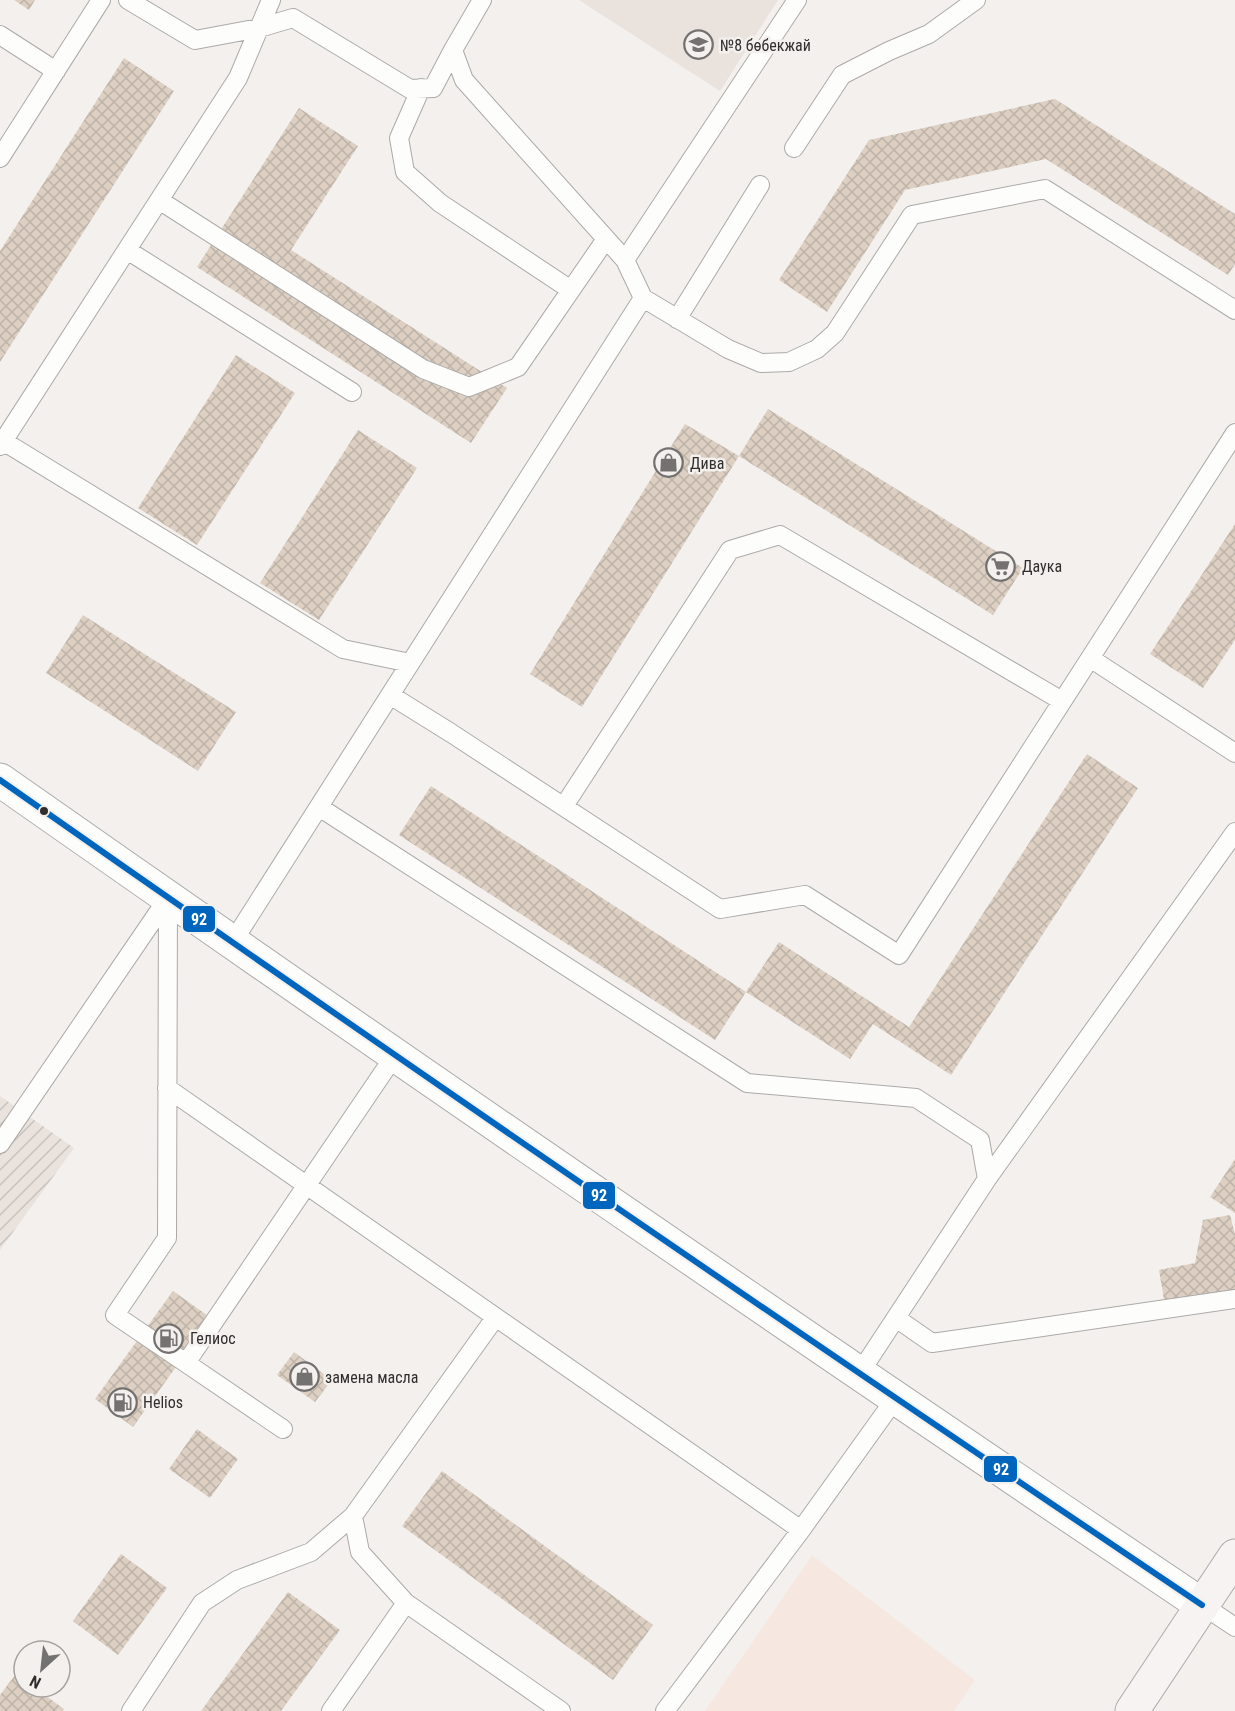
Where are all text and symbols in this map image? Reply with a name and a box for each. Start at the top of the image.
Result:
school or university icon: №8 бөбекжай [683,29,715,61]
place label: №8 бөбекжай [720,36,811,55]
shop icon: Дива [653,447,685,479]
place label: Дива [690,454,724,473]
supermarket icon: Даука [985,550,1017,582]
place label: Даука [1022,557,1062,576]
unlabelled marker [38,805,50,817]
line badge: 92 [182,905,216,933]
text: 92 [191,910,207,929]
line badge: 92 [582,1181,616,1210]
text: 92 [591,1186,607,1205]
fuel station icon: Гелиос [153,1322,185,1354]
place label: Гелиос [190,1329,236,1348]
shop icon: замена масла [288,1361,320,1393]
place label: замена масла [325,1368,418,1387]
fuel station icon: Helios [106,1386,138,1418]
place label: Helios [143,1393,183,1412]
line badge: 92 [983,1455,1018,1483]
text: 92 [993,1460,1009,1479]
north arrow [12,1639,72,1699]
text: N [27,1671,44,1693]

